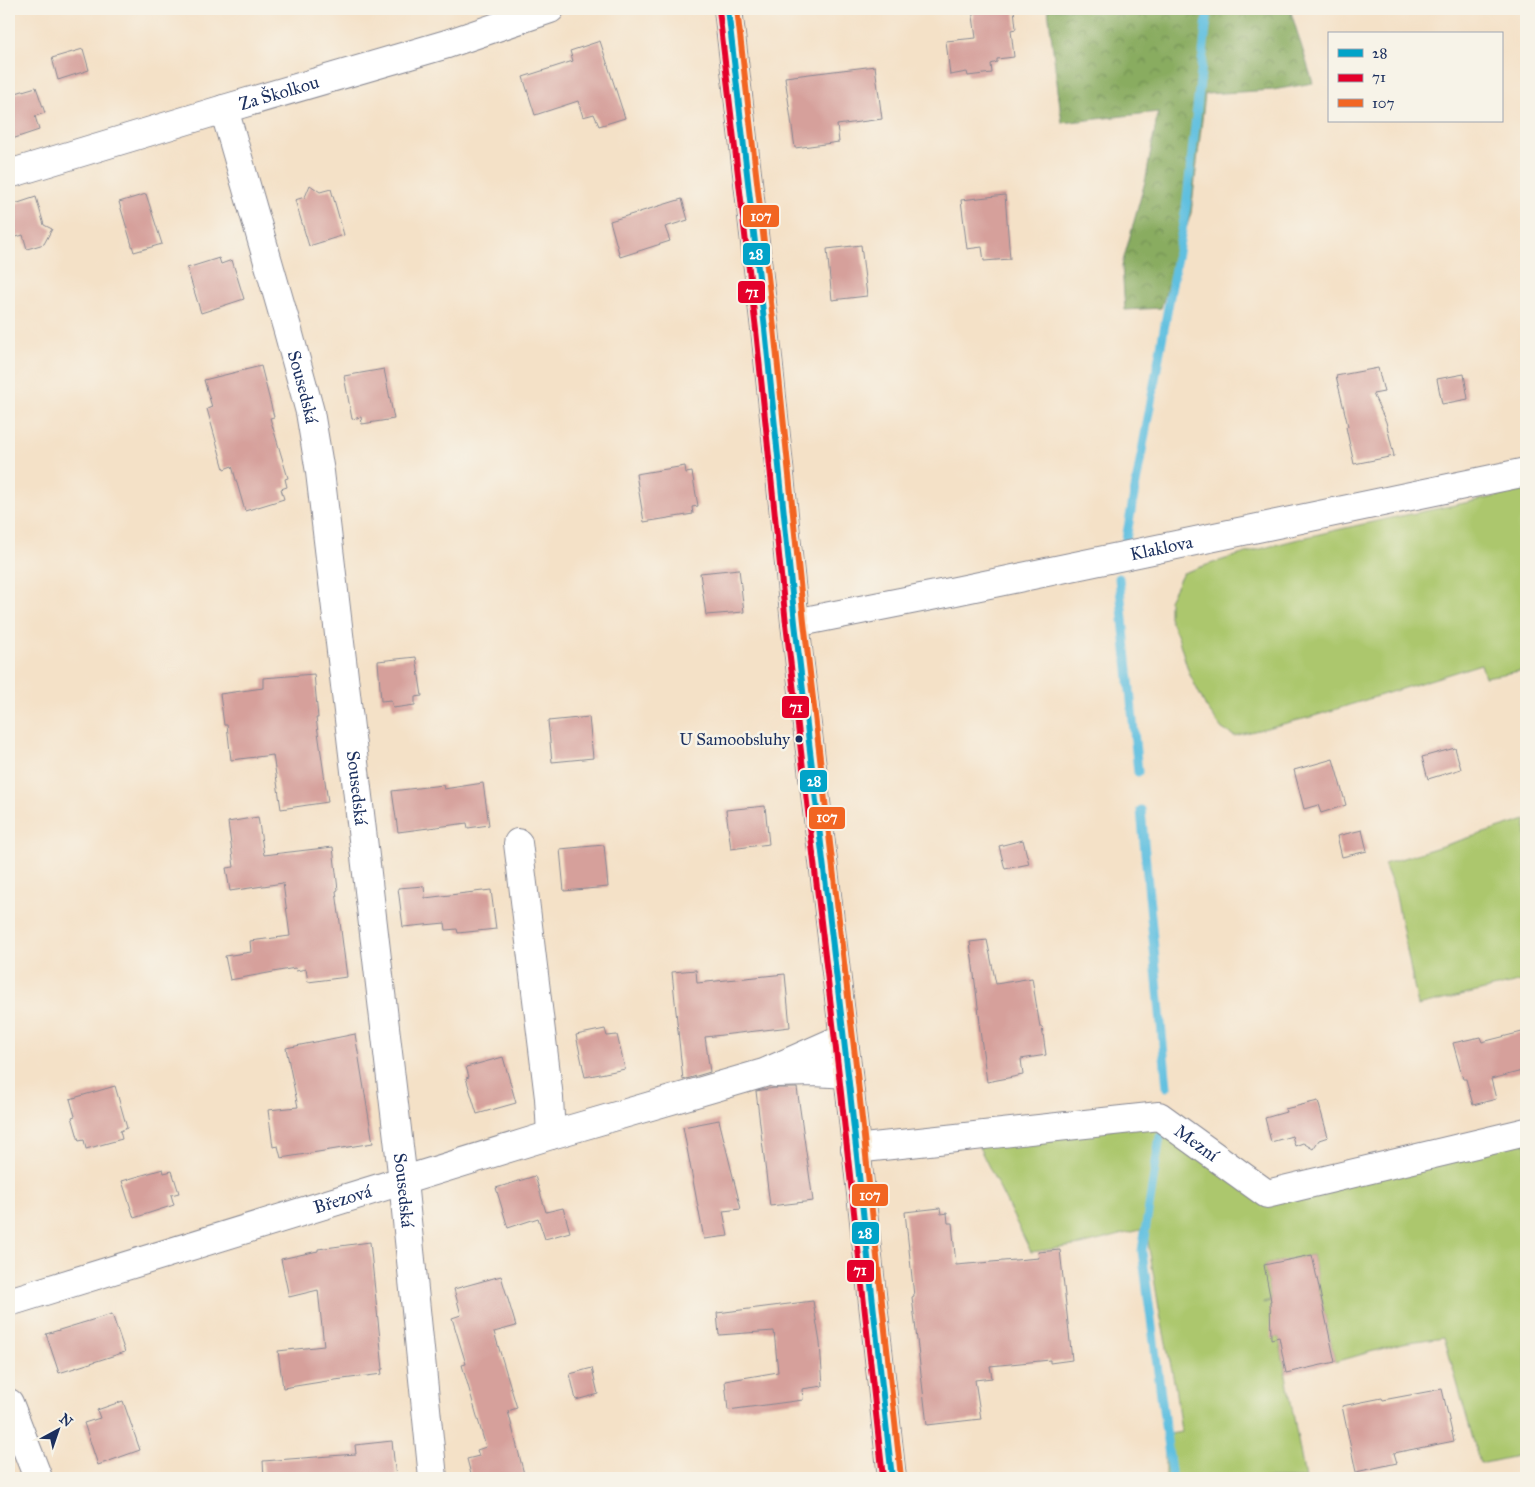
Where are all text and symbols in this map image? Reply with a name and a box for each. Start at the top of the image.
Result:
legend [1328,32,1502,122]
text: 28 [1372,44,1387,62]
text: 71 [1372,68,1386,86]
street label: Za Školkou [237,71,322,115]
text: 107 [1372,94,1395,112]
line badge: 107 [742,204,780,228]
text: 107 [750,208,772,225]
line badge: 28 [742,242,771,266]
text: 28 [749,246,763,263]
line badge: 71 [737,280,766,304]
text: 71 [745,284,759,301]
street label: Sousedská [283,348,323,425]
street label: Klaklova [1128,531,1195,565]
line badge: 71 [781,695,810,719]
text: 71 [789,699,803,716]
place label: U Samoobsluhy [679,729,791,750]
marker: U Samoobsluhy [794,734,804,744]
street label: Sousedská [342,750,372,827]
line badge: 28 [799,769,828,793]
text: 28 [807,773,821,790]
line badge: 107 [808,806,846,830]
text: 107 [816,809,838,826]
street label: Mezní [1170,1120,1224,1167]
street label: Sousedská [389,1152,419,1229]
street label: Březová [311,1180,375,1219]
line badge: 107 [851,1183,889,1207]
text: 107 [859,1187,881,1204]
line badge: 28 [851,1221,880,1245]
text: 28 [858,1225,872,1242]
line badge: 71 [846,1259,875,1283]
text: 71 [853,1262,867,1279]
north arrow [32,1404,82,1454]
text: N [56,1410,76,1431]

